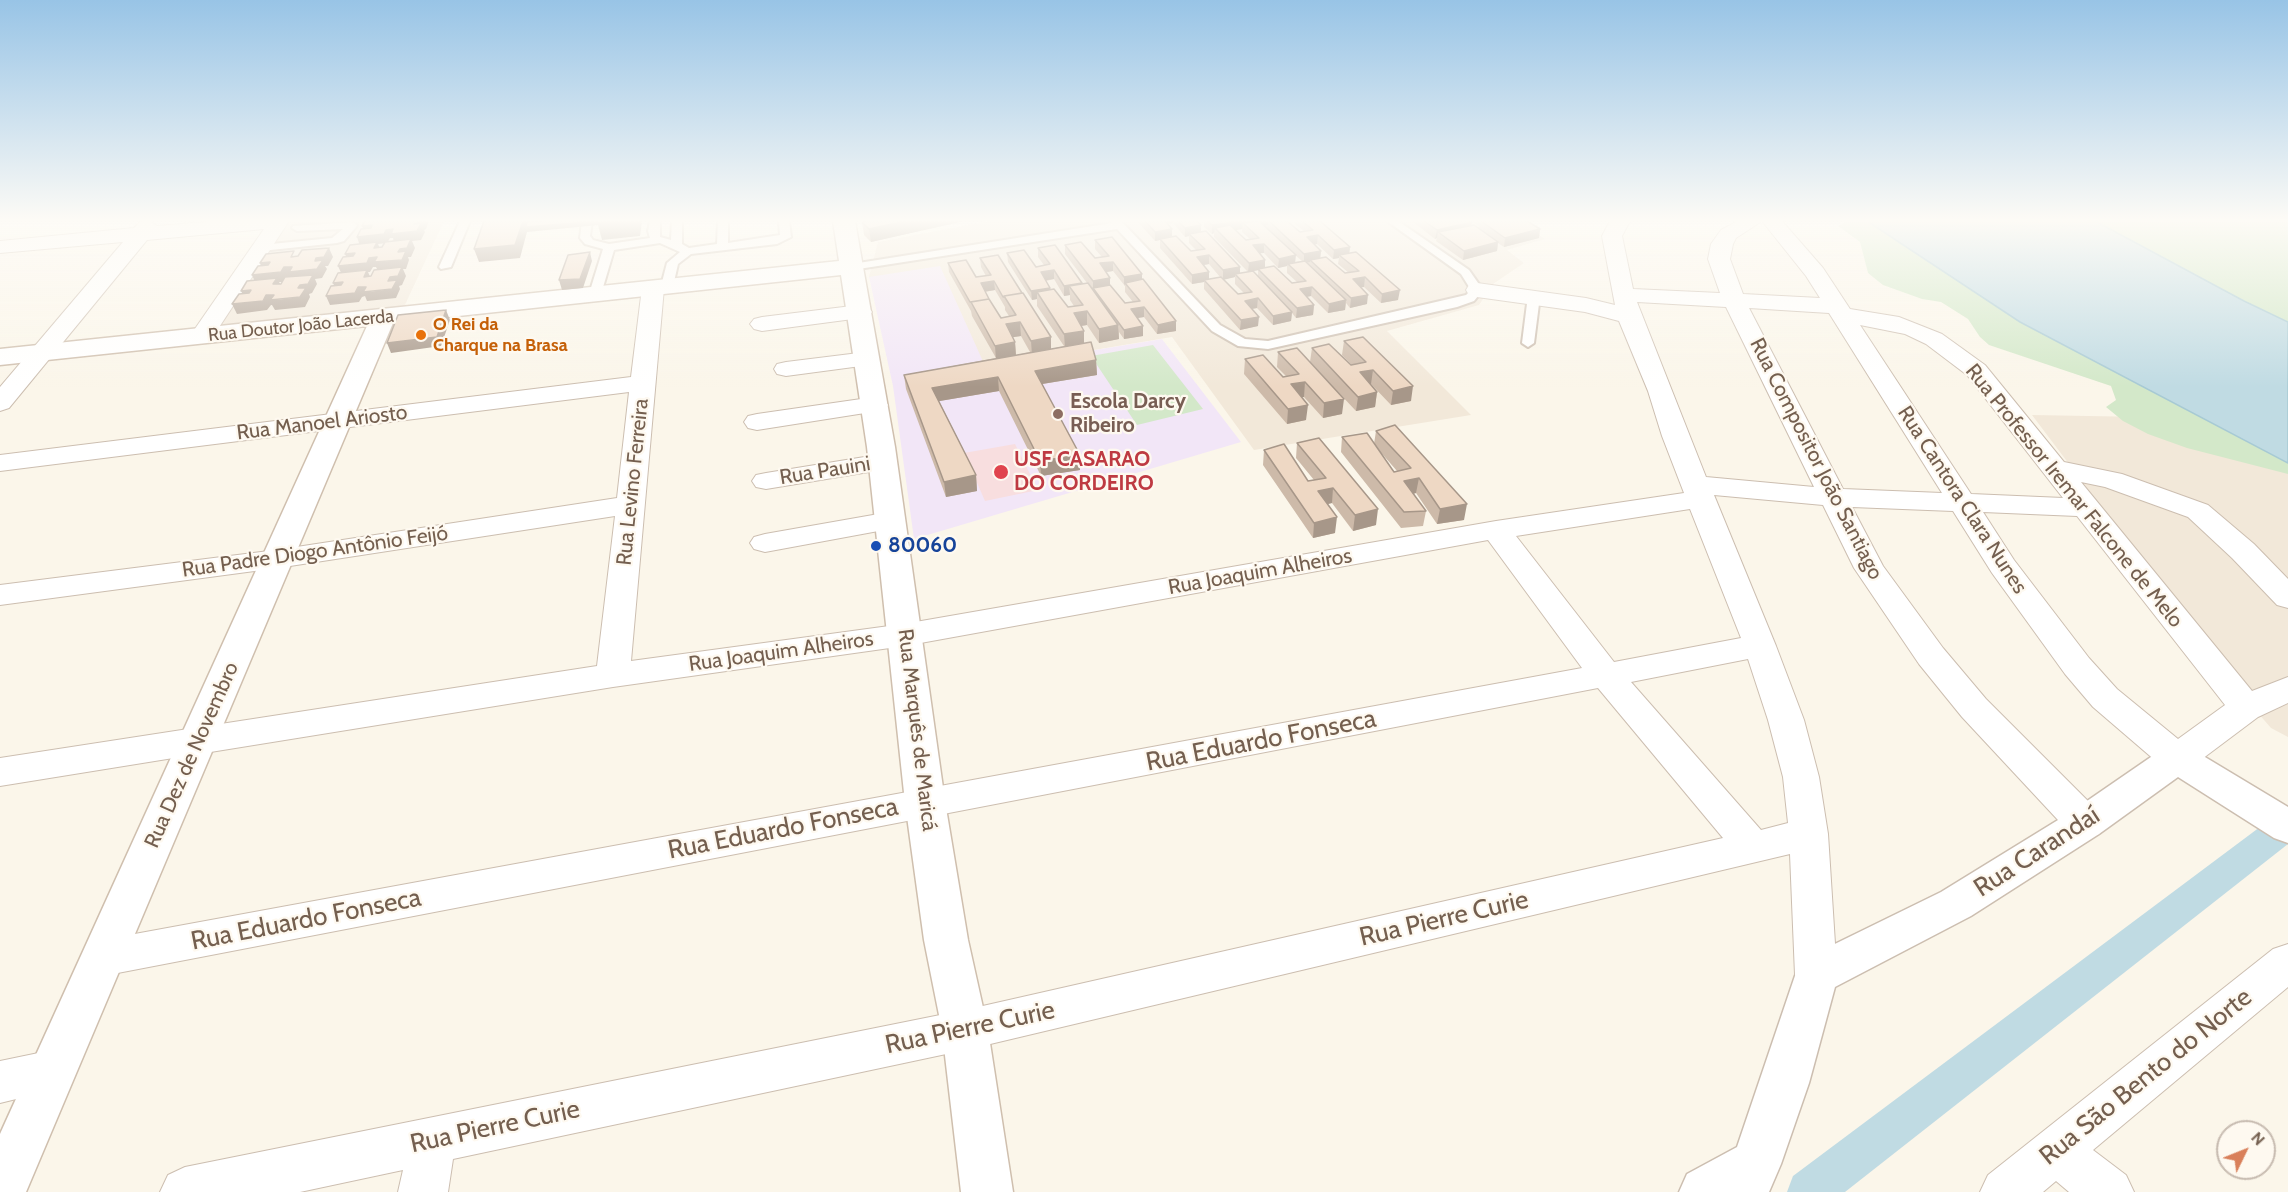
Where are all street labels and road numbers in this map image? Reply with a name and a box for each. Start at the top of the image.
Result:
street label: Rua Doutor João Lacerda [207,306,395,346]
street label: Rua Compositor João Santiago [1744,334,1888,584]
street label: Rua Professor Iremar Falcone de Melo [1960,359,2188,633]
street label: Rua Levino Ferreira [612,397,654,567]
street label: Rua Manoel Ariosto [235,400,409,446]
street label: Rua Cantora Clara Nunes [1892,401,2032,599]
street label: Rua Pauini [778,451,872,491]
street label: Rua Padre Diogo Antônio Feijó [180,521,450,583]
street label: Rua Joaquim Alheiros [1166,543,1354,601]
street label: Rua Joaquim Alheiros [687,627,875,677]
street label: Rua Marquês de Maricá [892,628,942,832]
street label: Rua Dez de Novembro [140,658,244,852]
street label: Rua Eduardo Fonseca [1143,703,1379,779]
street label: Rua Eduardo Fonseca [665,791,901,867]
street label: Rua Carandaí [1968,800,2106,904]
street label: Rua Eduardo Fonseca [188,882,424,958]
street label: Rua Pierre Curie [1356,884,1532,954]
street label: Rua São Bento do Norte [2034,982,2258,1172]
street label: Rua Pierre Curie [882,995,1058,1061]
street label: Rua Pierre Curie [407,1094,583,1160]

